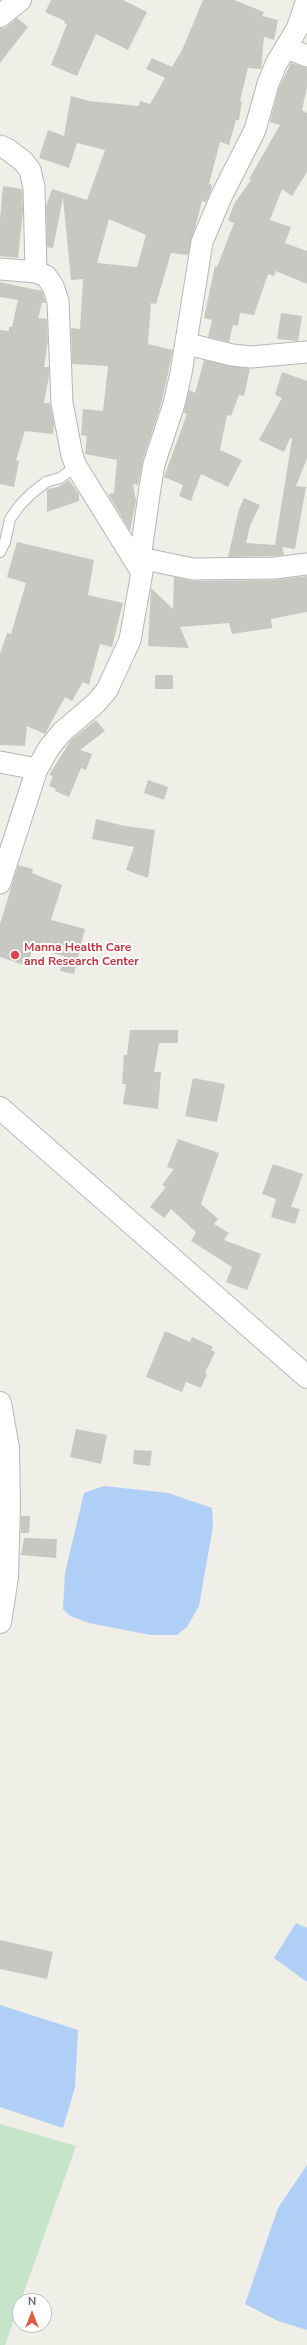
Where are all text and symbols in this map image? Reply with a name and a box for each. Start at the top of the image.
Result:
place label: Manna Health Care and Research Center [24,941,139,969]
marker: Manna Health Care and Research Center [9,949,21,961]
north arrow [12,2293,52,2333]
text: N [28,2294,36,2309]

